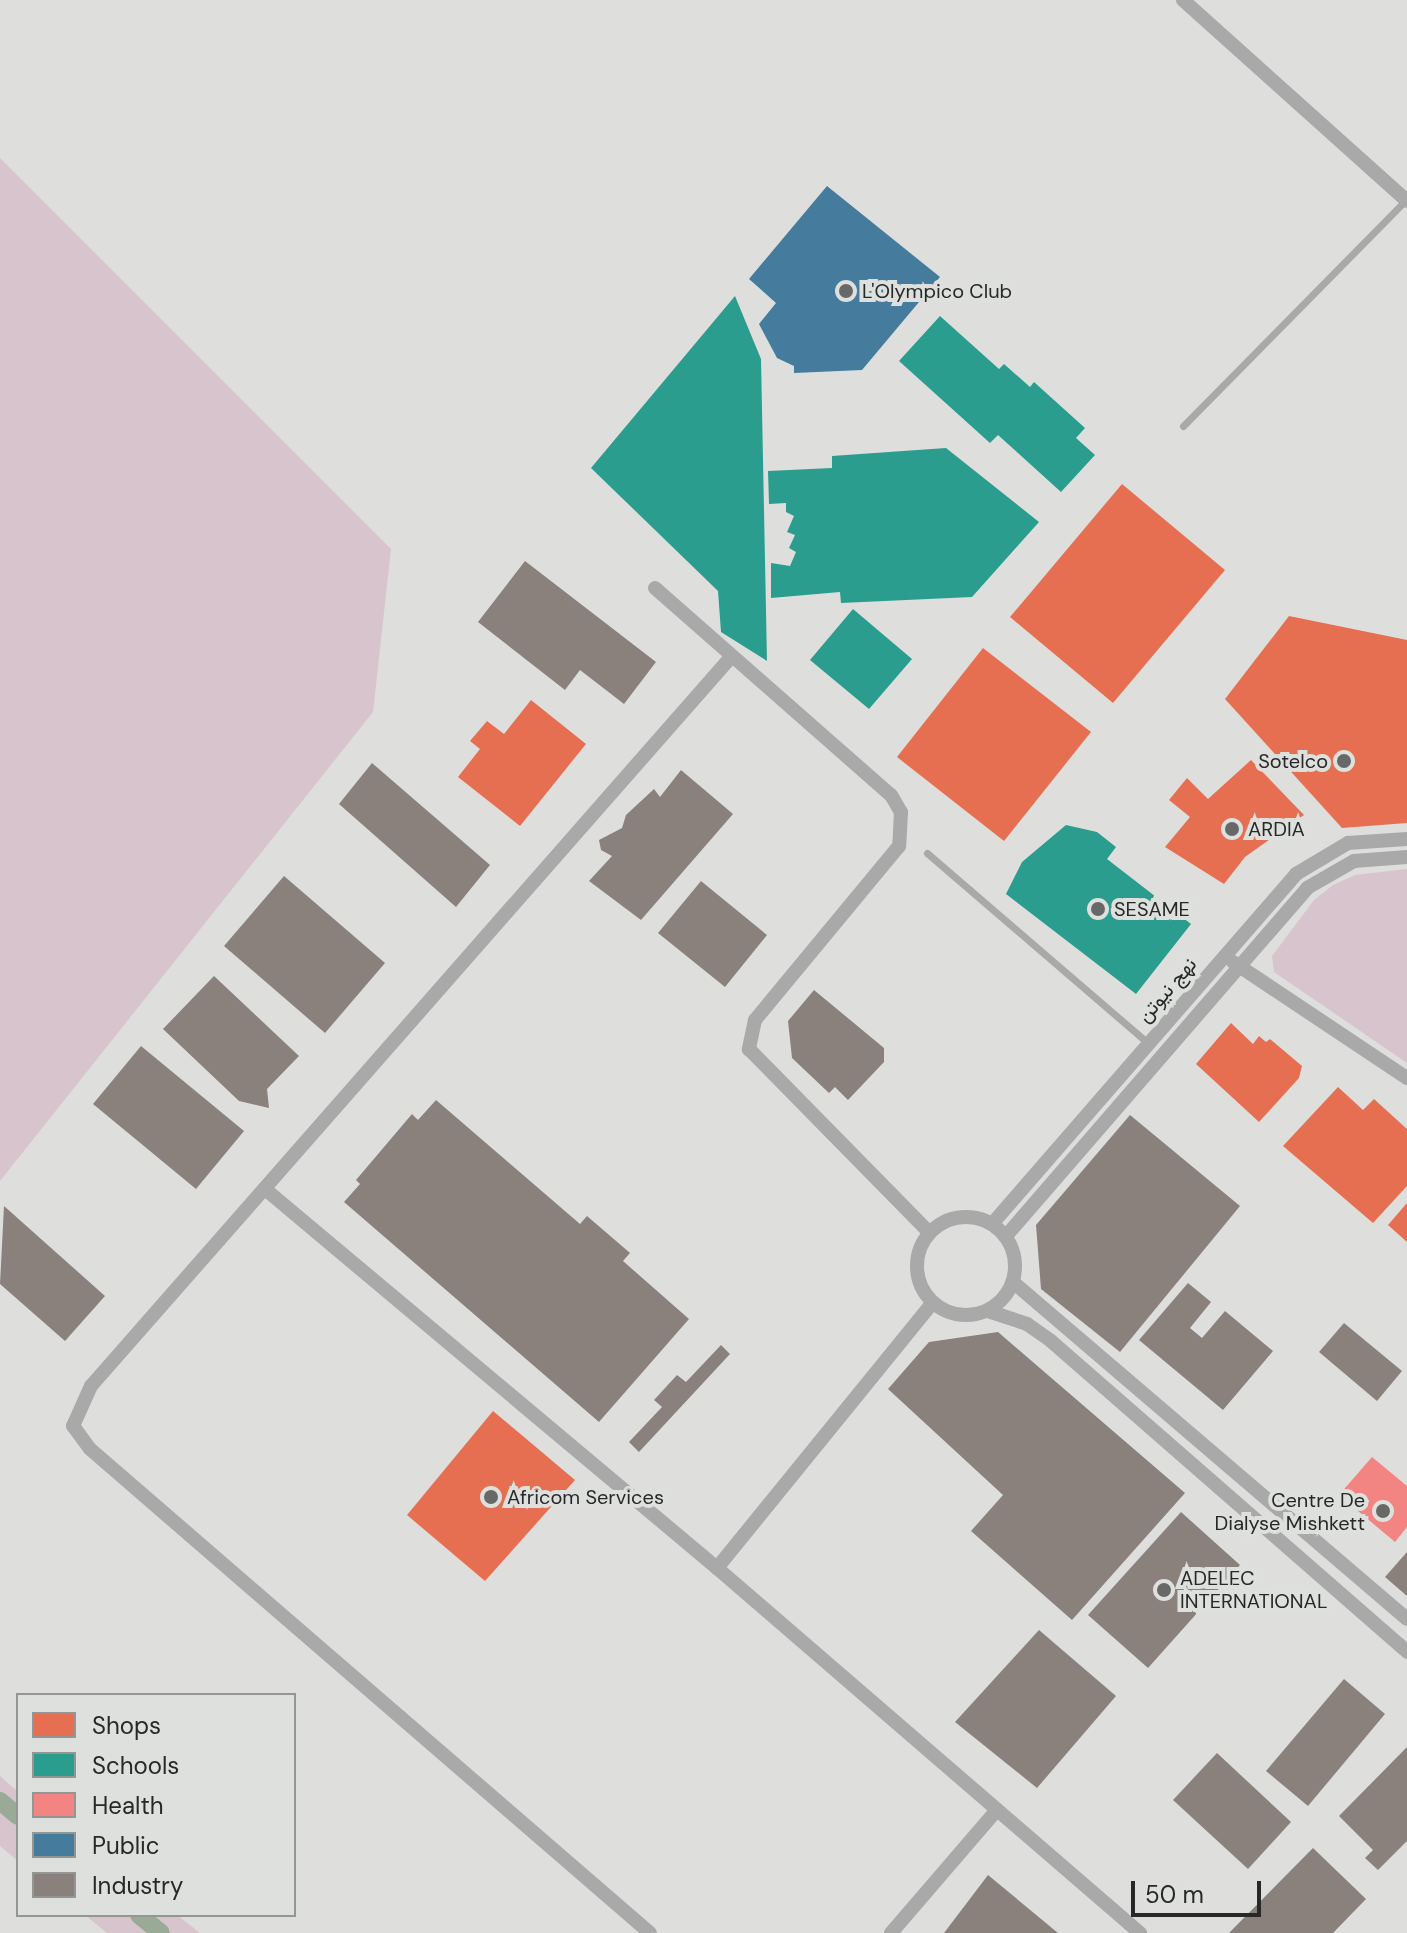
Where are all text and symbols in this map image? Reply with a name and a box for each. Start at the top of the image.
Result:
place label: L'Olympico Club [862,279,1012,303]
marker: L'Olympico Club [837,282,855,300]
place label: Sotelco [1258,749,1328,773]
marker: Sotelco [1335,752,1353,770]
place label: ARDIA [1248,817,1305,841]
marker: ARDIA [1223,820,1241,838]
place label: SESAME [1114,897,1190,921]
marker: SESAME [1089,900,1107,918]
street label: نهج نيوتن [1132,953,1202,1027]
place label: Africom Services [507,1485,664,1509]
marker: Africom Services [482,1488,500,1506]
place label: Centre De Dialyse Mishkett [1215,1488,1365,1535]
marker: Centre De Dialyse Mishkett [1372,1500,1394,1522]
place label: ADELEC INTERNATIONAL [1180,1566,1327,1613]
marker: ADELEC INTERNATIONAL [1155,1581,1173,1599]
legend [16,1693,296,1917]
text: Shops [92,1710,161,1741]
text: Schools [92,1750,179,1781]
text: Health [92,1790,164,1821]
text: Public [92,1830,160,1861]
scale bar [1135,1865,1265,1915]
text: Industry [92,1870,183,1901]
text: 50 m [1145,1879,1204,1910]

